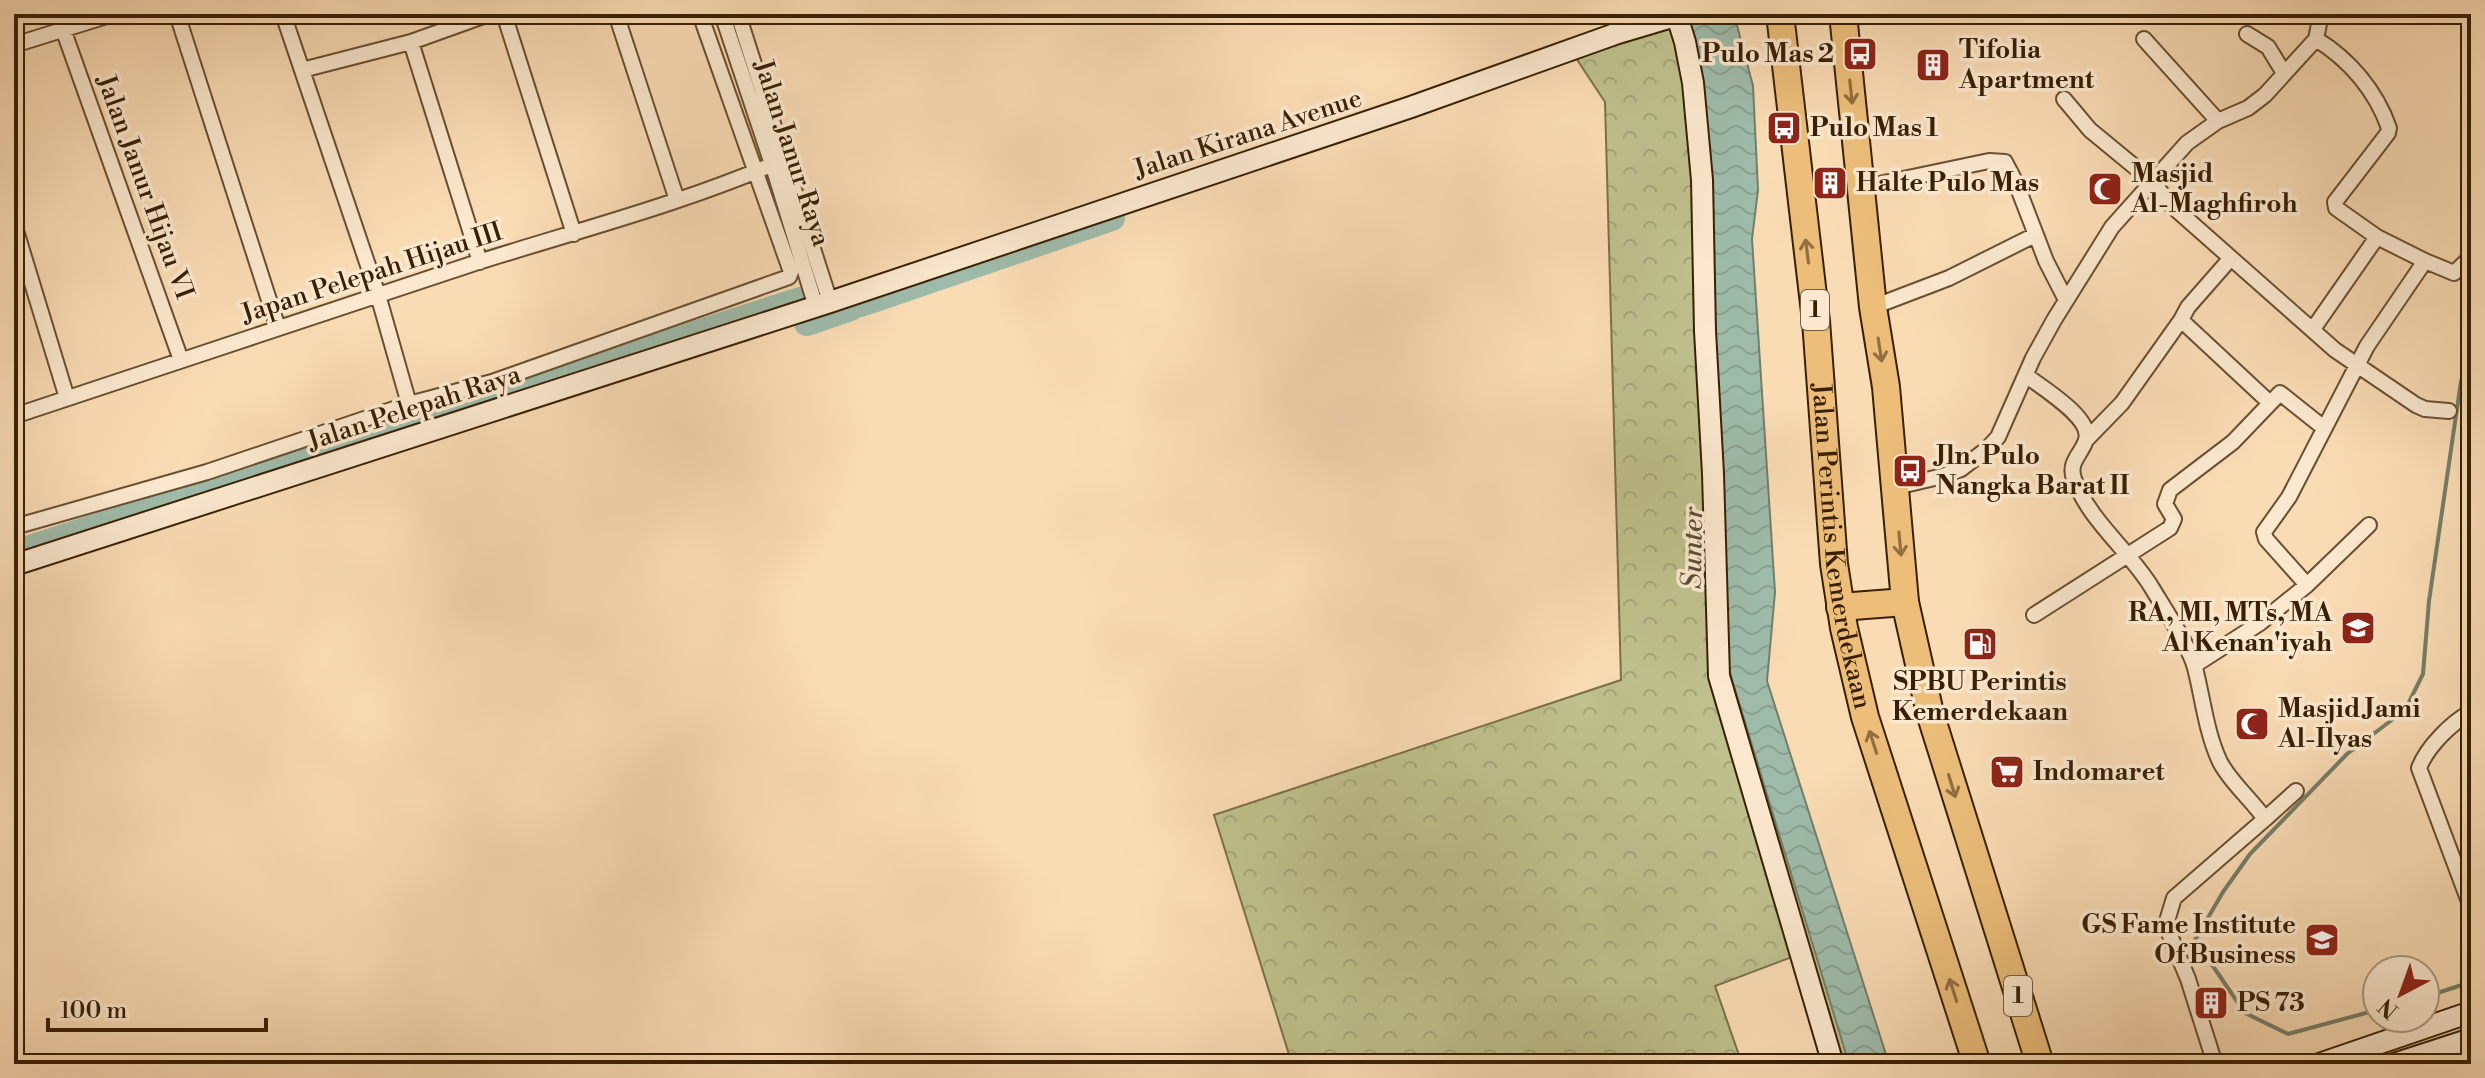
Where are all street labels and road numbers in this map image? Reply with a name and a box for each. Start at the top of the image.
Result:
street label: Jalan Janur Raya [746,55,837,251]
street label: Jalan Janur Hijau VI [89,70,200,304]
street label: Jalan Kirana Avenue [1129,82,1366,186]
street label: Japan Pelepah Hijau III [236,216,507,331]
road number: 1 [1801,290,1829,330]
street label: Jalan Pelepah Raya [302,358,525,458]
street label: Jalan Perintis Kemerdekaan [1805,381,1879,712]
road number: 1 [2004,976,2032,1016]

